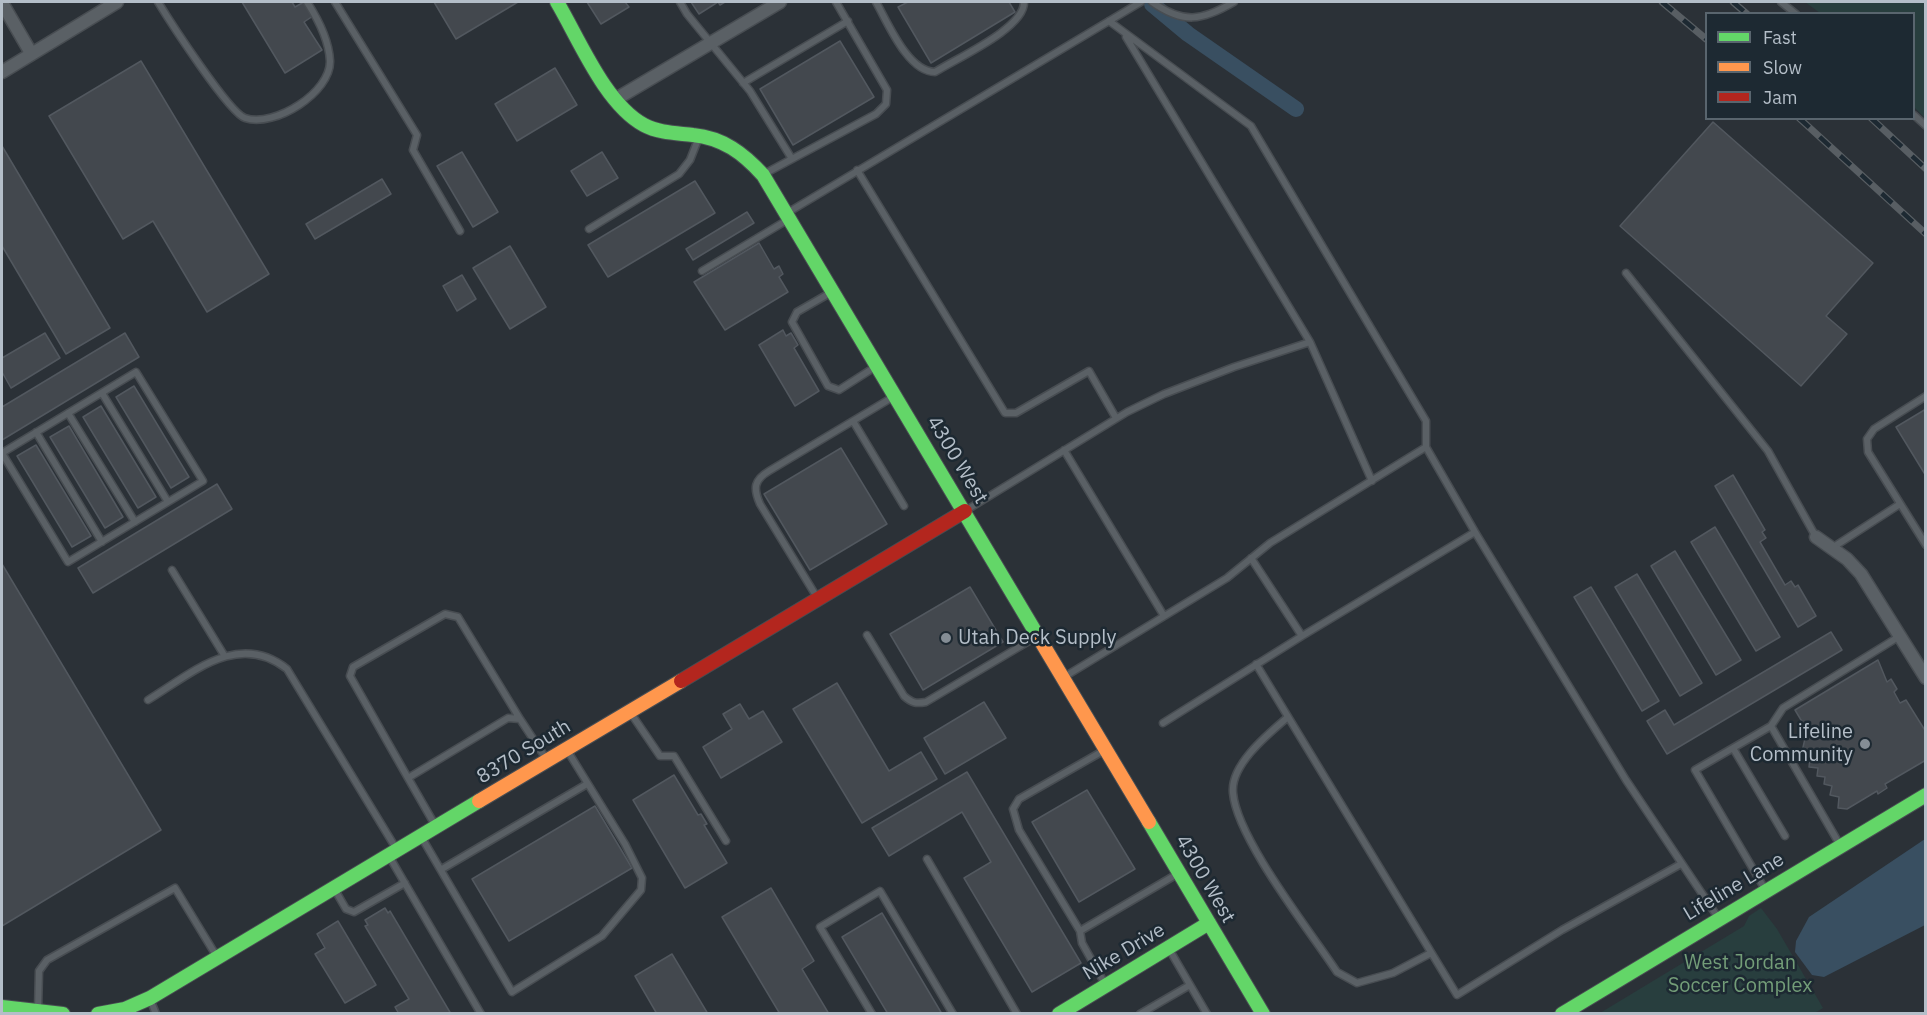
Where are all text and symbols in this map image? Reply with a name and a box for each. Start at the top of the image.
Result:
legend [1705,12,1915,120]
text: Fast [1763,26,1797,49]
text: Slow [1763,56,1802,79]
text: Jam [1763,86,1798,109]
street label: 4300 West [922,412,992,508]
place label: Utah Deck Supply [958,626,1116,650]
marker: Utah Deck Supply [939,631,953,645]
street label: 8370 South [473,715,575,789]
place label: Lifeline Community [1750,720,1853,767]
marker: Lifeline Community [1858,737,1872,751]
street label: 4300 West [1170,831,1240,927]
street label: Lifeline Lane [1679,848,1789,926]
street label: Nike Drive [1079,918,1169,986]
park label: West Jordan Soccer Complex [1668,951,1812,998]

